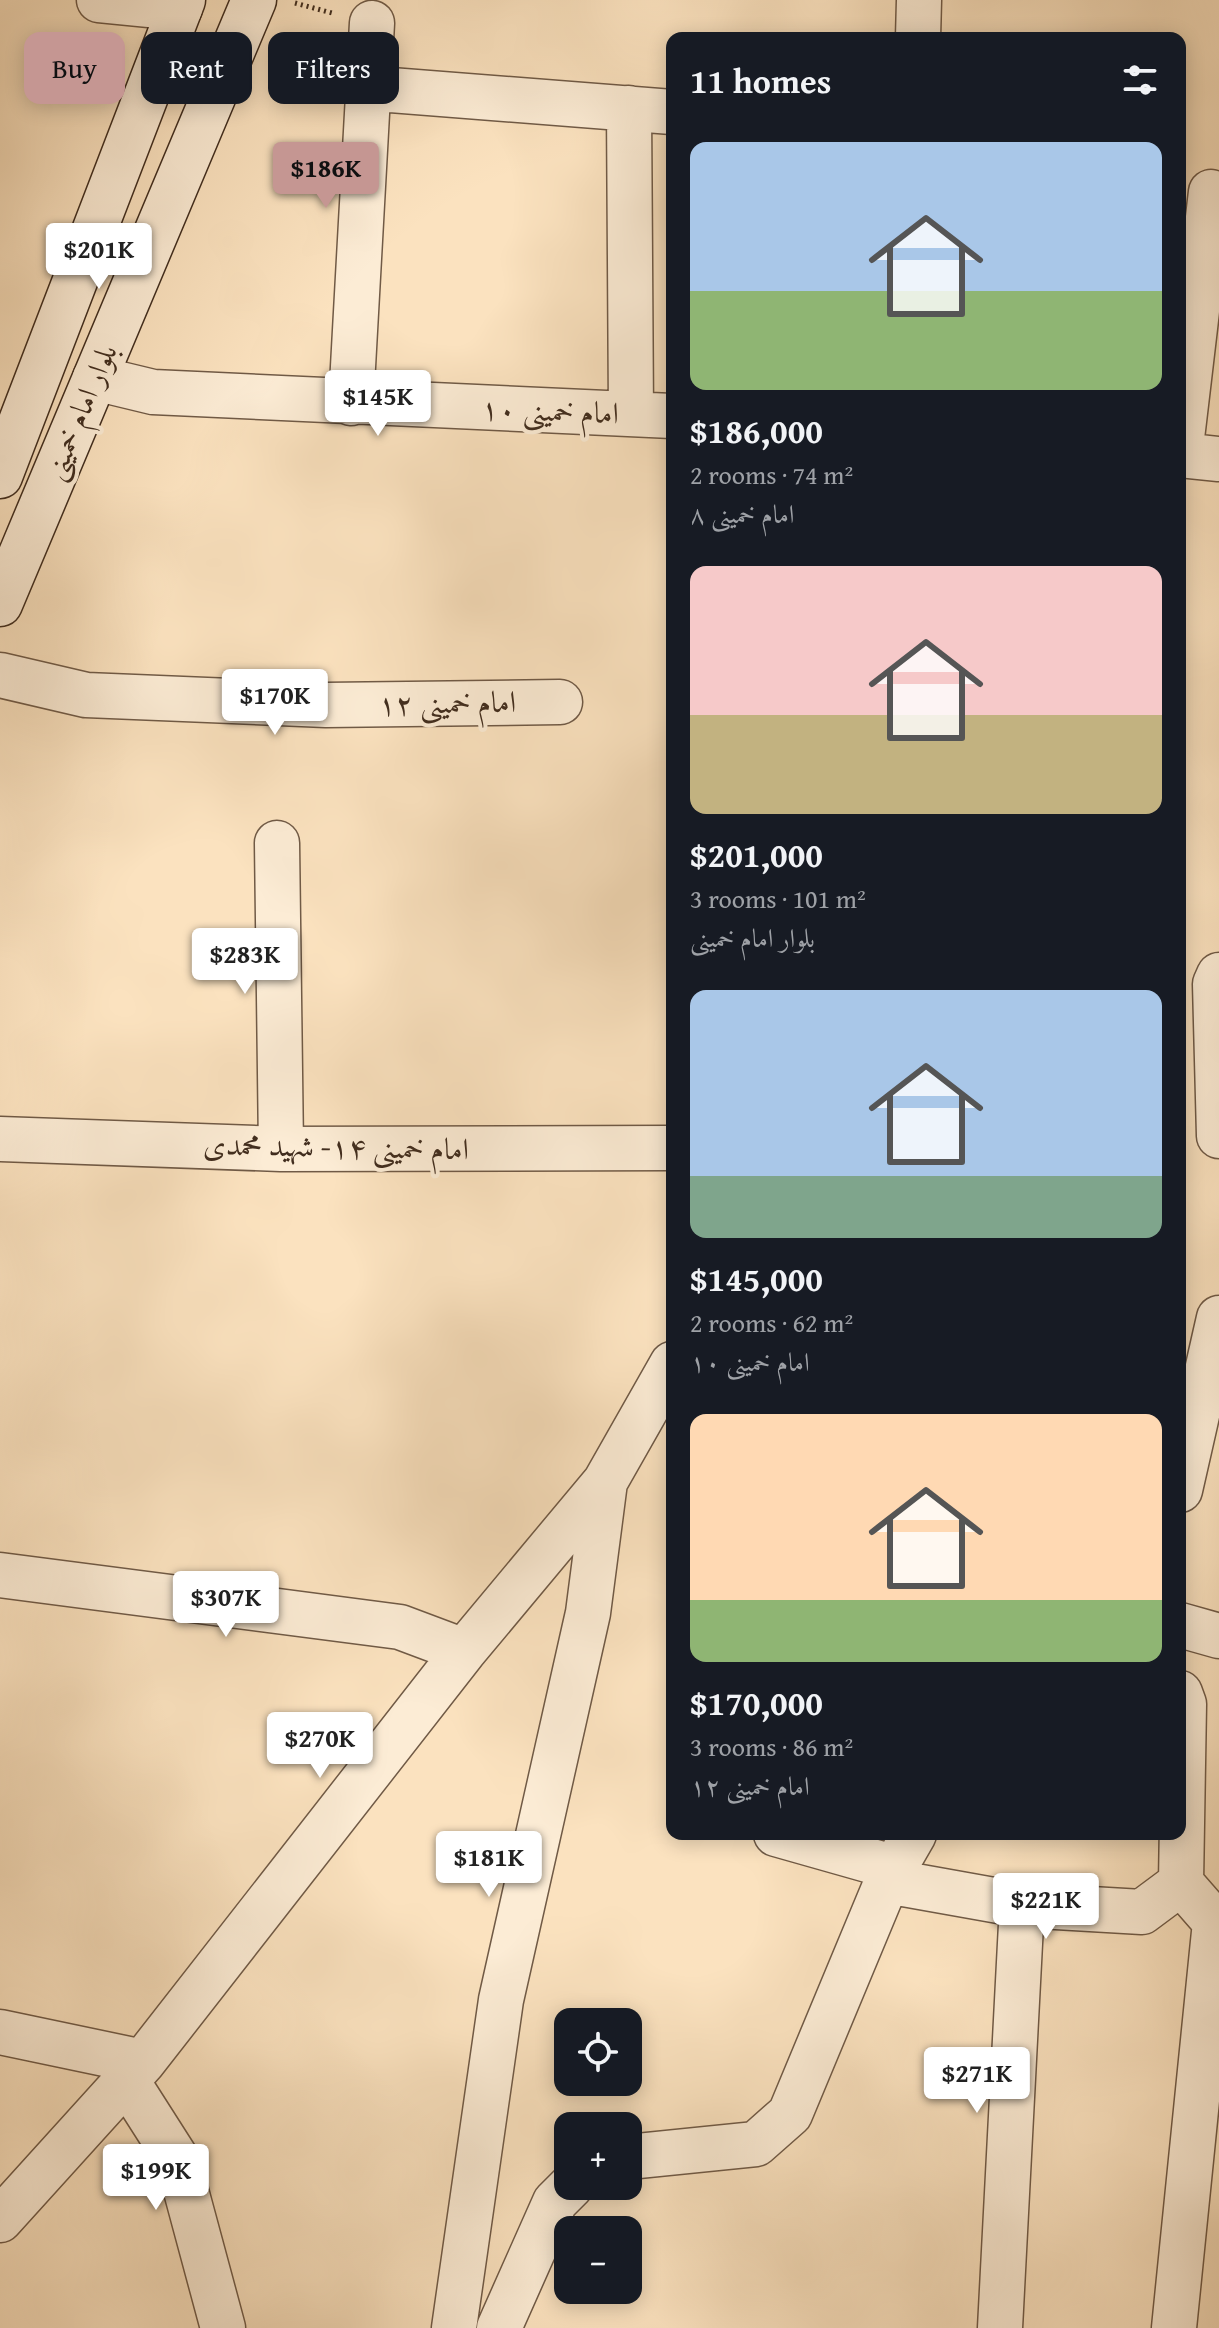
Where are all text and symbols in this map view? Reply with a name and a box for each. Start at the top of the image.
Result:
chip: Buy [24,32,125,104]
chip: Rent [141,32,252,104]
chip: Filters [268,32,399,104]
text: 11 homes [690,56,831,105]
icon: filters [1118,58,1162,102]
pin: $186K [270,142,382,210]
text: $186K [291,148,361,187]
icon: home [854,194,998,338]
pin: $201K [43,223,155,291]
text: $201K [64,229,134,268]
street label: بلوار امام خمینی [31,337,132,489]
pin: $145K [322,370,434,438]
text: $145K [343,376,413,415]
street label: امام خمینی ۱۰ [480,386,620,439]
text: $186,000 [690,406,823,455]
text: 2 rooms · 74 m² [690,455,853,494]
text: امام خمینی ۸ [690,494,794,533]
icon: home [854,618,998,762]
pin: $170K [219,669,331,737]
text: $170K [240,675,310,714]
street label: امام خمینی ۱۲ [378,679,516,730]
text: $201,000 [690,830,823,879]
text: 3 rooms · 101 m² [690,879,866,918]
text: بلوار امام خمینی [690,918,815,957]
pin: $283K [189,928,301,996]
text: $283K [210,934,280,973]
icon: home [854,1042,998,1186]
street label: امام خمینی ۱۴- شهید محمدی [203,1122,469,1175]
text: $145,000 [690,1254,823,1303]
text: 2 rooms · 62 m² [690,1303,853,1342]
text: امام خمینی ۱۰ [690,1342,810,1381]
icon: home [854,1466,998,1610]
pin: $307K [170,1571,282,1639]
text: $307K [191,1577,261,1616]
text: $170,000 [690,1678,823,1727]
pin: $270K [264,1712,376,1780]
text: $270K [285,1718,355,1757]
text: 3 rooms · 86 m² [690,1727,853,1766]
text: امام خمینی ۱۲ [690,1766,810,1805]
pin: $181K [433,1831,545,1899]
text: $181K [454,1837,524,1876]
pin: $221K [990,1873,1102,1941]
text: $221K [1011,1879,1081,1918]
map controls [554,2008,642,2304]
button: locate [554,2008,642,2096]
pin: $271K [921,2047,1033,2115]
text: $271K [942,2053,1012,2092]
button: + [554,2112,642,2200]
pin: $199K [100,2144,212,2212]
text: $199K [121,2150,191,2189]
button: − [554,2216,642,2304]

